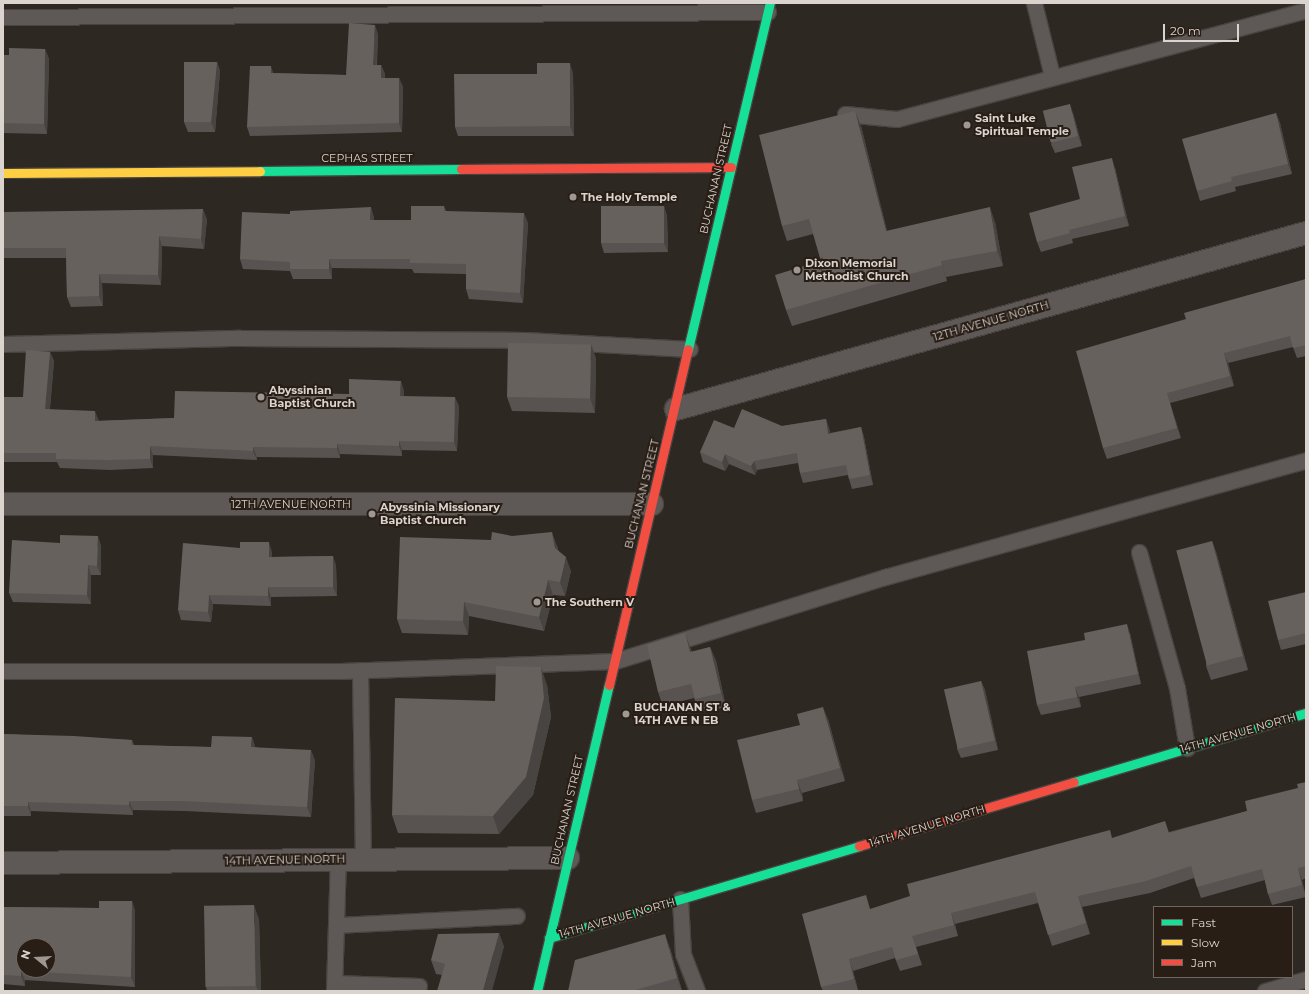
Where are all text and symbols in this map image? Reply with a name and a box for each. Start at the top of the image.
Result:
scale bar [1165,16,1241,42]
text: 20 m [1170,23,1201,38]
place label: Saint Luke Spiritual Temple [975,112,1069,138]
marker: Saint Luke Spiritual Temple [962,120,972,130]
street label: BUCHANAN STREET [697,123,735,235]
street label: CEPHAS STREET [321,151,413,165]
place label: The Holy Temple [581,190,677,204]
marker: The Holy Temple [568,192,578,202]
place label: Dixon Memorial Methodist Church [805,257,909,283]
marker: Dixon Memorial Methodist Church [792,265,802,275]
street label: 12TH AVENUE NORTH [932,298,1050,344]
place label: Abyssinian Baptist Church [269,384,355,410]
marker: Abyssinian Baptist Church [256,392,266,402]
street label: BUCHANAN STREET [622,438,662,550]
street label: 12TH AVENUE NORTH [231,497,351,511]
place label: Abyssinia Missionary Baptist Church [380,501,500,527]
marker: Abyssinia Missionary Baptist Church [367,509,377,519]
place label: The Southern V [545,595,634,609]
marker: The Southern V [532,597,542,607]
place label: BUCHANAN ST & 14TH AVE N EB [634,701,731,727]
marker: BUCHANAN ST & 14TH AVE N EB [621,709,631,719]
street label: 14TH AVENUE NORTH [1178,710,1298,756]
street label: BUCHANAN STREET [548,754,586,866]
street label: 14TH AVENUE NORTH [868,802,986,850]
street label: 14TH AVENUE NORTH [225,852,345,868]
street label: 14TH AVENUE NORTH [557,895,677,941]
legend [1153,906,1293,978]
text: Fast [1191,915,1216,930]
text: Slow [1191,935,1220,950]
north arrow [16,938,56,978]
text: N [18,948,34,961]
text: Jam [1191,955,1217,970]

